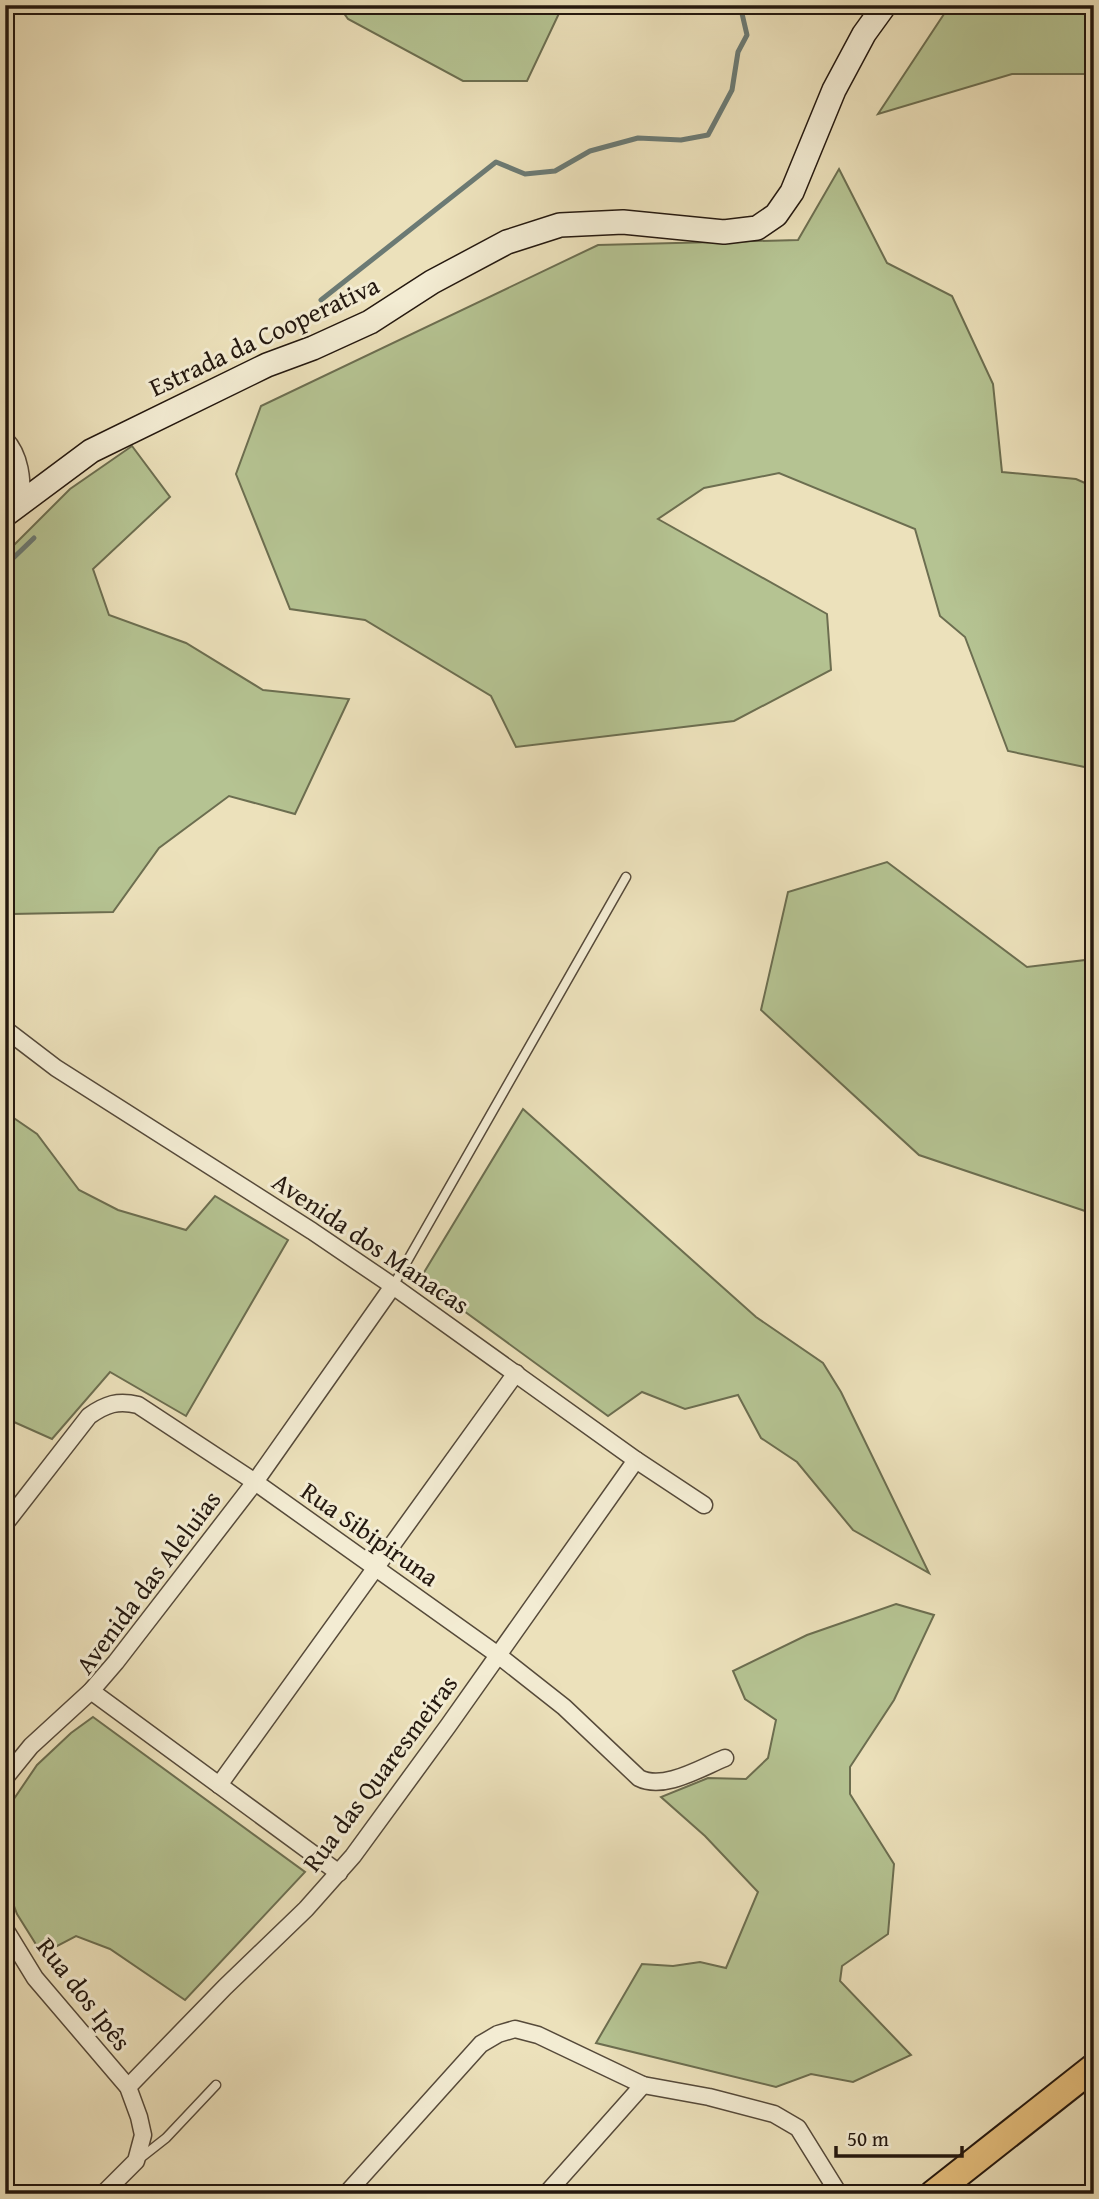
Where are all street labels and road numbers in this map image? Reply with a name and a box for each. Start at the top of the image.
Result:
street label: Estrada da Cooperativa [142,265,386,406]
street label: Avenida dos Manacas [265,1162,478,1323]
street label: Rua Sibipiruna [293,1471,448,1596]
street label: Avenida das Aleluias [65,1481,230,1682]
street label: Rua das Quaresmeiras [292,1666,467,1879]
street label: Rua dos Ipês [28,1929,141,2059]

